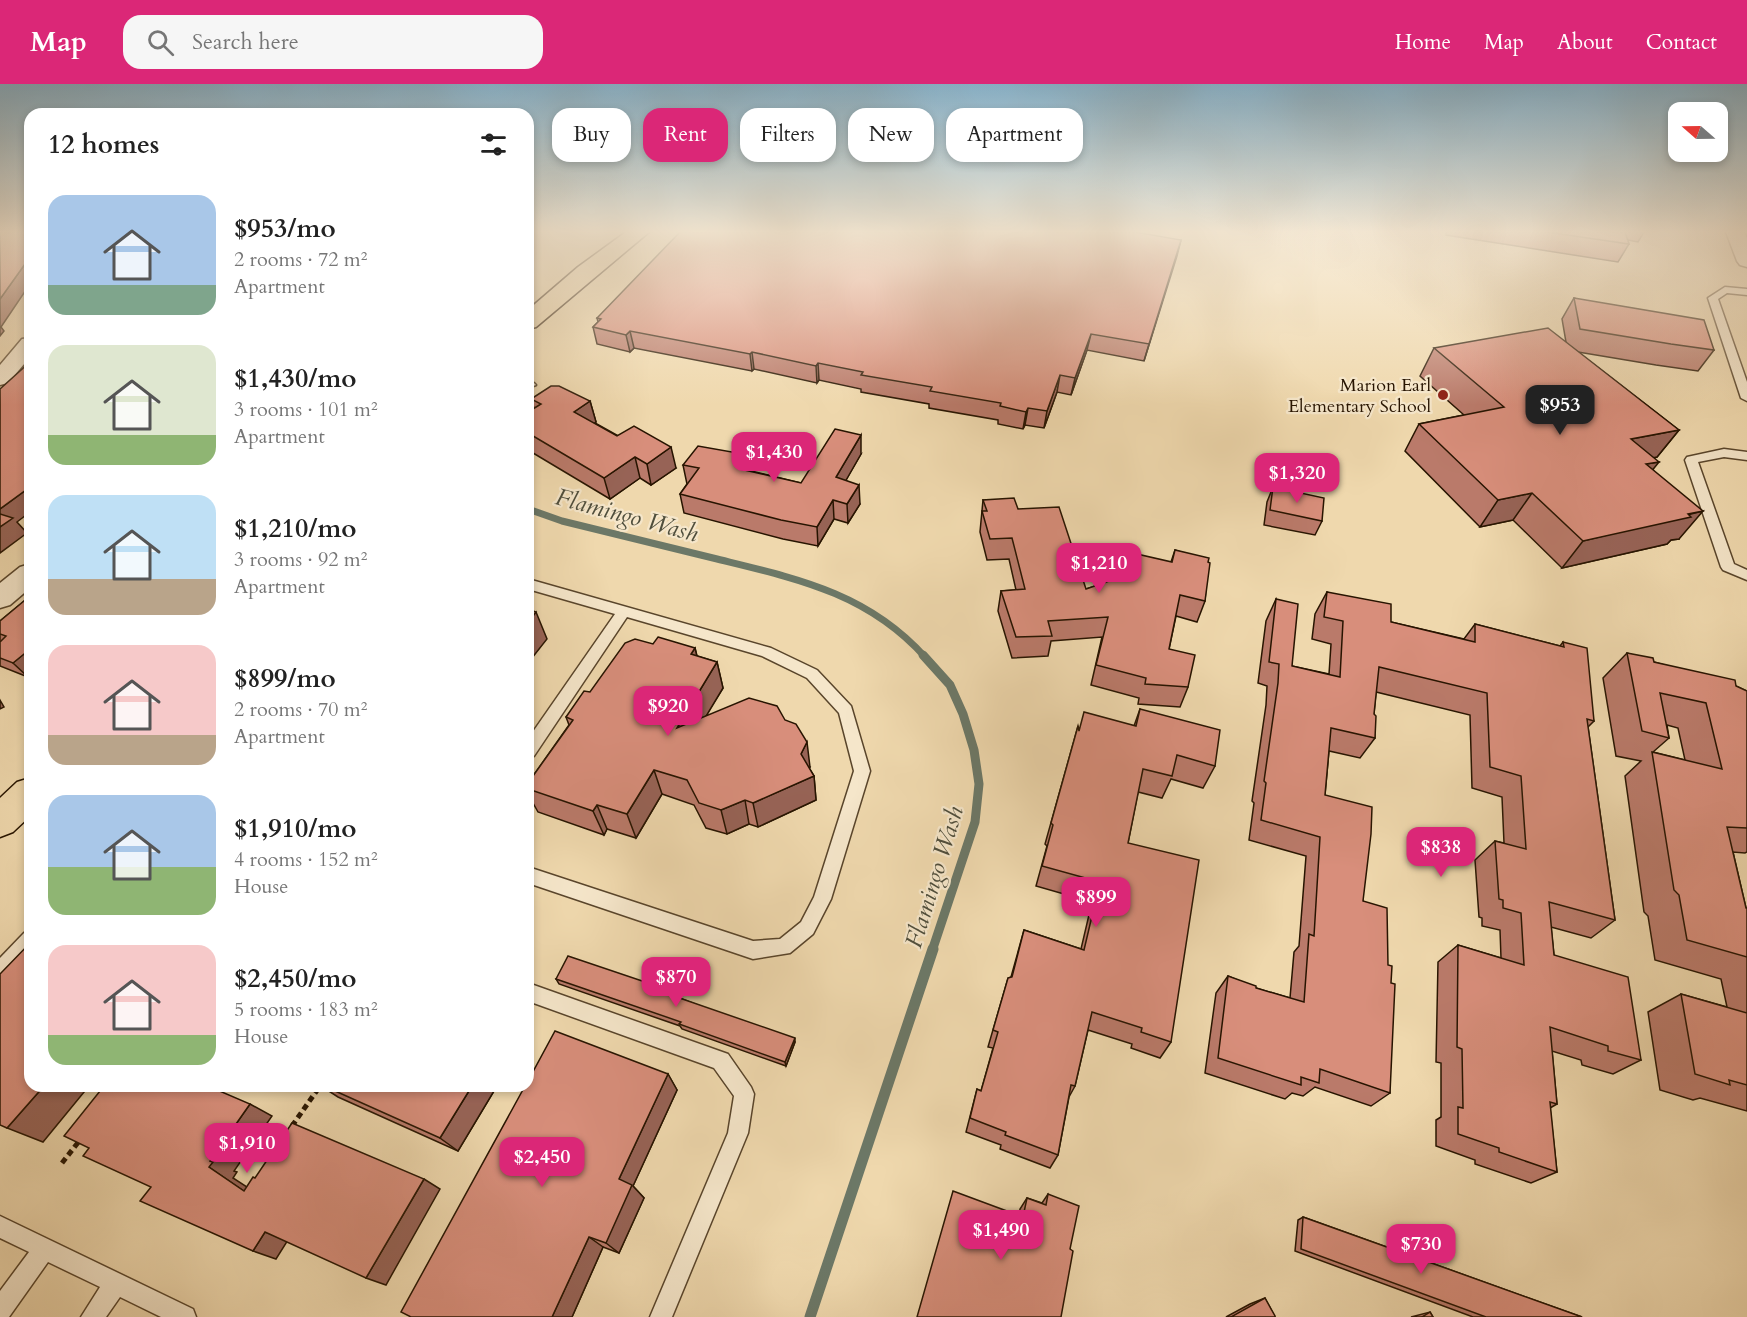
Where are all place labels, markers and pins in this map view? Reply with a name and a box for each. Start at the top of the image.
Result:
place label: Marion Earl Elementary School [1288,373,1431,419]
pin: $953 [1524,385,1596,436]
marker: Marion Earl Elementary School [1436,388,1450,402]
pin: $1,430 [725,432,823,483]
pin: $1,320 [1248,453,1346,504]
pin: $1,210 [1050,543,1148,594]
pin: $920 [632,686,704,737]
pin: $838 [1405,827,1477,878]
pin: $899 [1060,877,1132,928]
pin: $870 [640,957,712,1008]
pin: $1,910 [198,1123,296,1174]
pin: $2,450 [493,1137,591,1188]
pin: $1,490 [952,1210,1050,1261]
pin: $730 [1385,1224,1457,1275]

